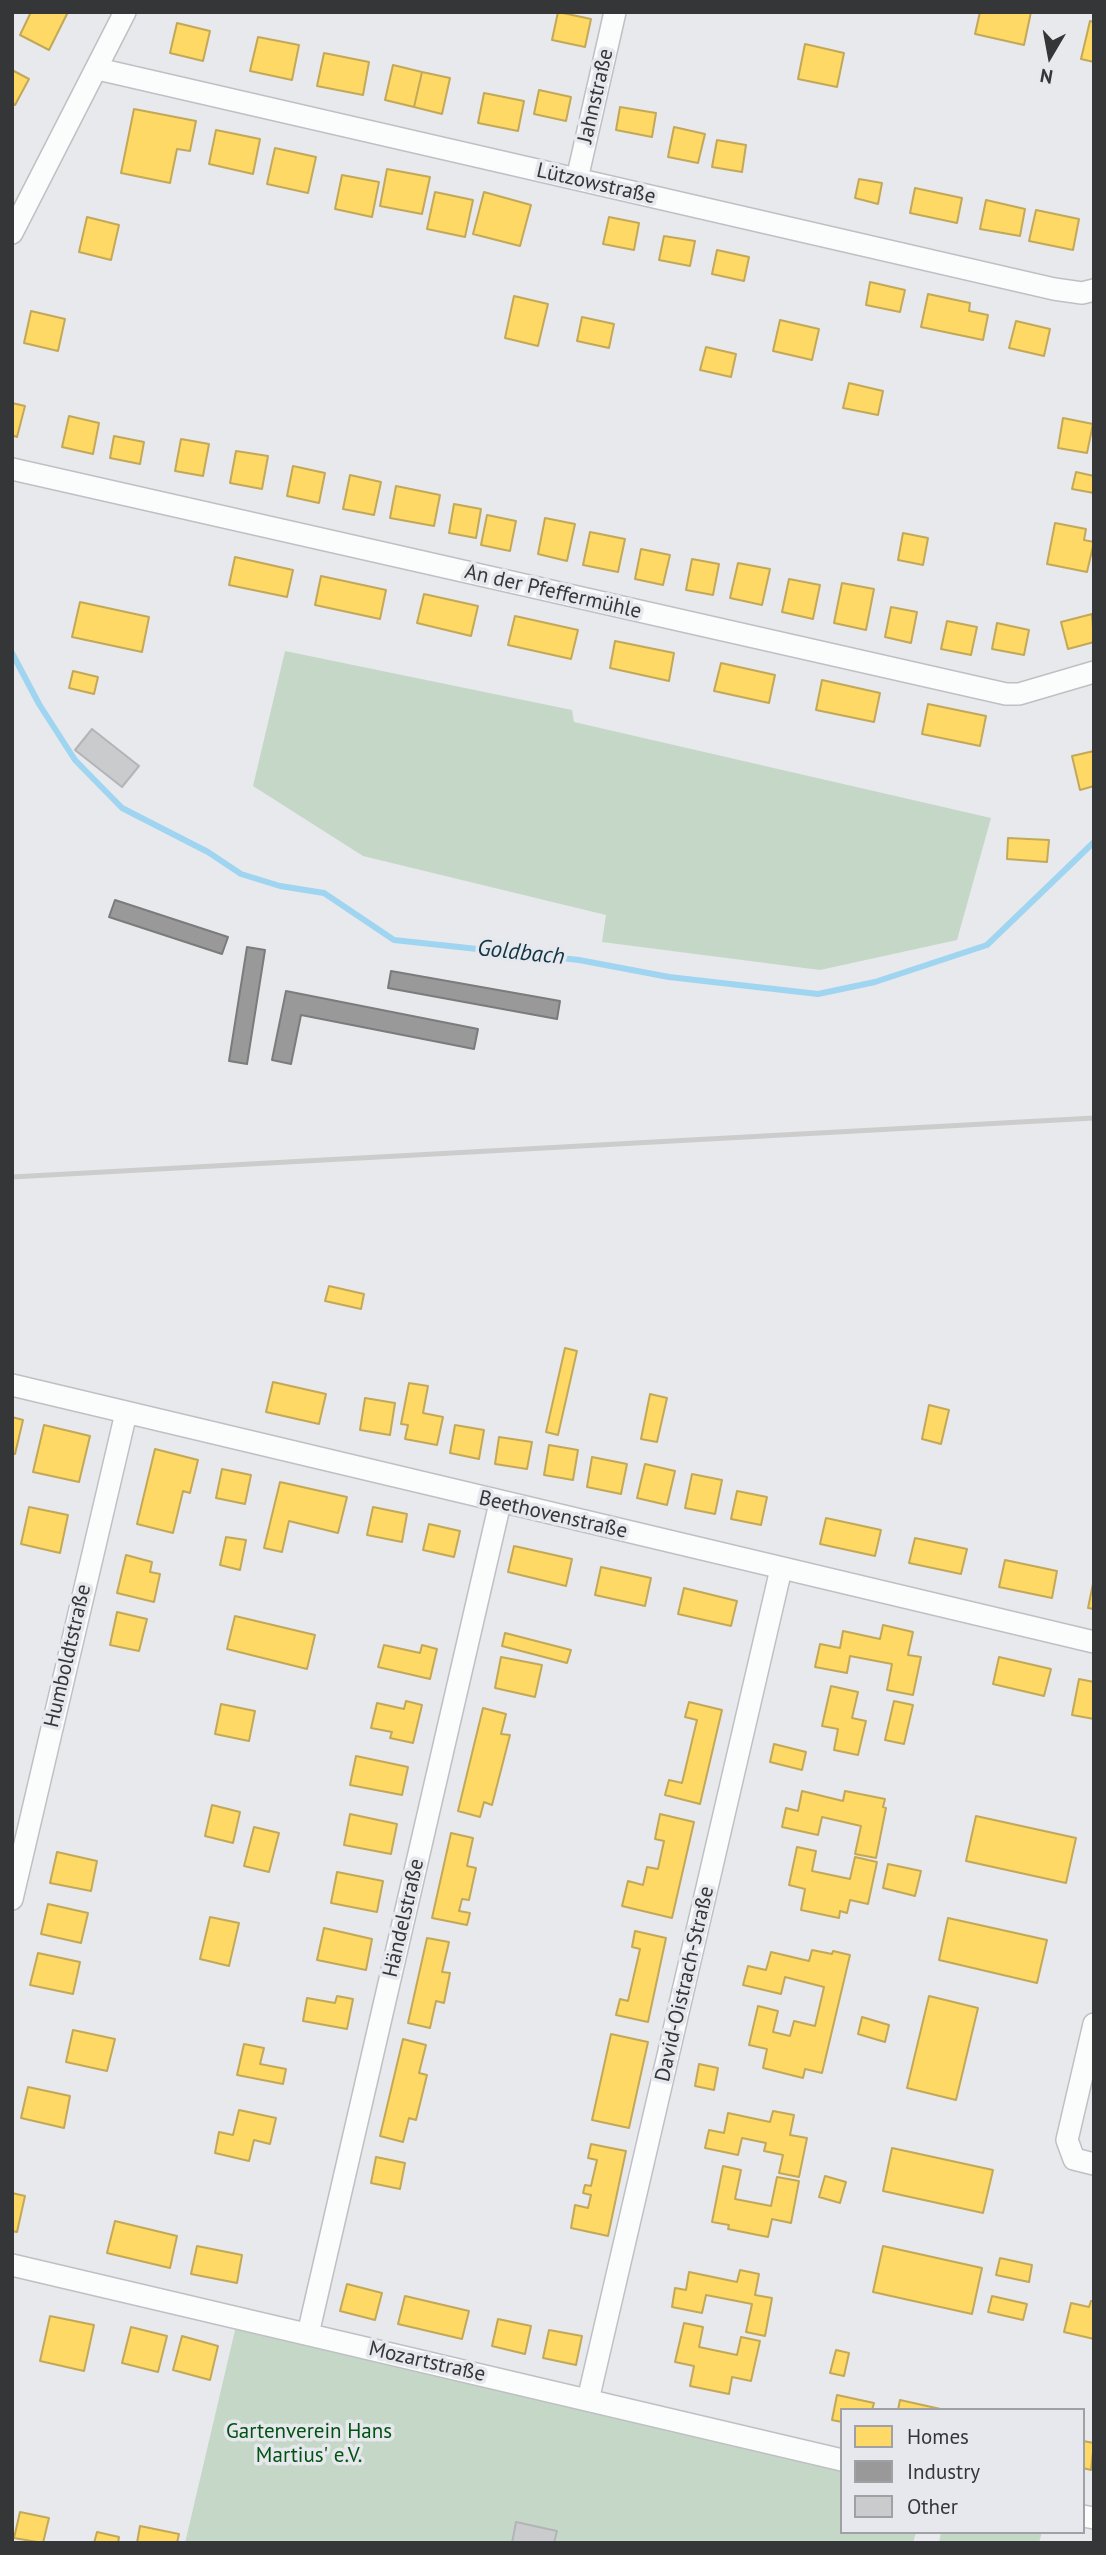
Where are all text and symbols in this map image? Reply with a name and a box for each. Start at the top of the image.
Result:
north arrow [1015,21,1085,91]
street label: Jahnstraße [573,46,619,146]
text: N [1038,64,1055,90]
street label: Lützowstraße [534,158,658,210]
street label: An der Pfeffermühle [462,559,644,625]
water label: Goldbach [476,935,566,971]
street label: Beethovenstraße [476,1486,630,1544]
street label: Humboldtstraße [39,1582,97,1730]
street label: Händelstraße [378,1856,430,1980]
street label: David-Oistrach-Straße [650,1884,720,2084]
street label: Mozartstraße [366,2336,488,2388]
legend [840,2408,1085,2534]
park label: Gartenverein Hans Martius' e.V. [226,2419,392,2469]
text: Homes [907,2423,969,2450]
text: Industry [907,2458,980,2485]
text: Other [907,2493,958,2520]

